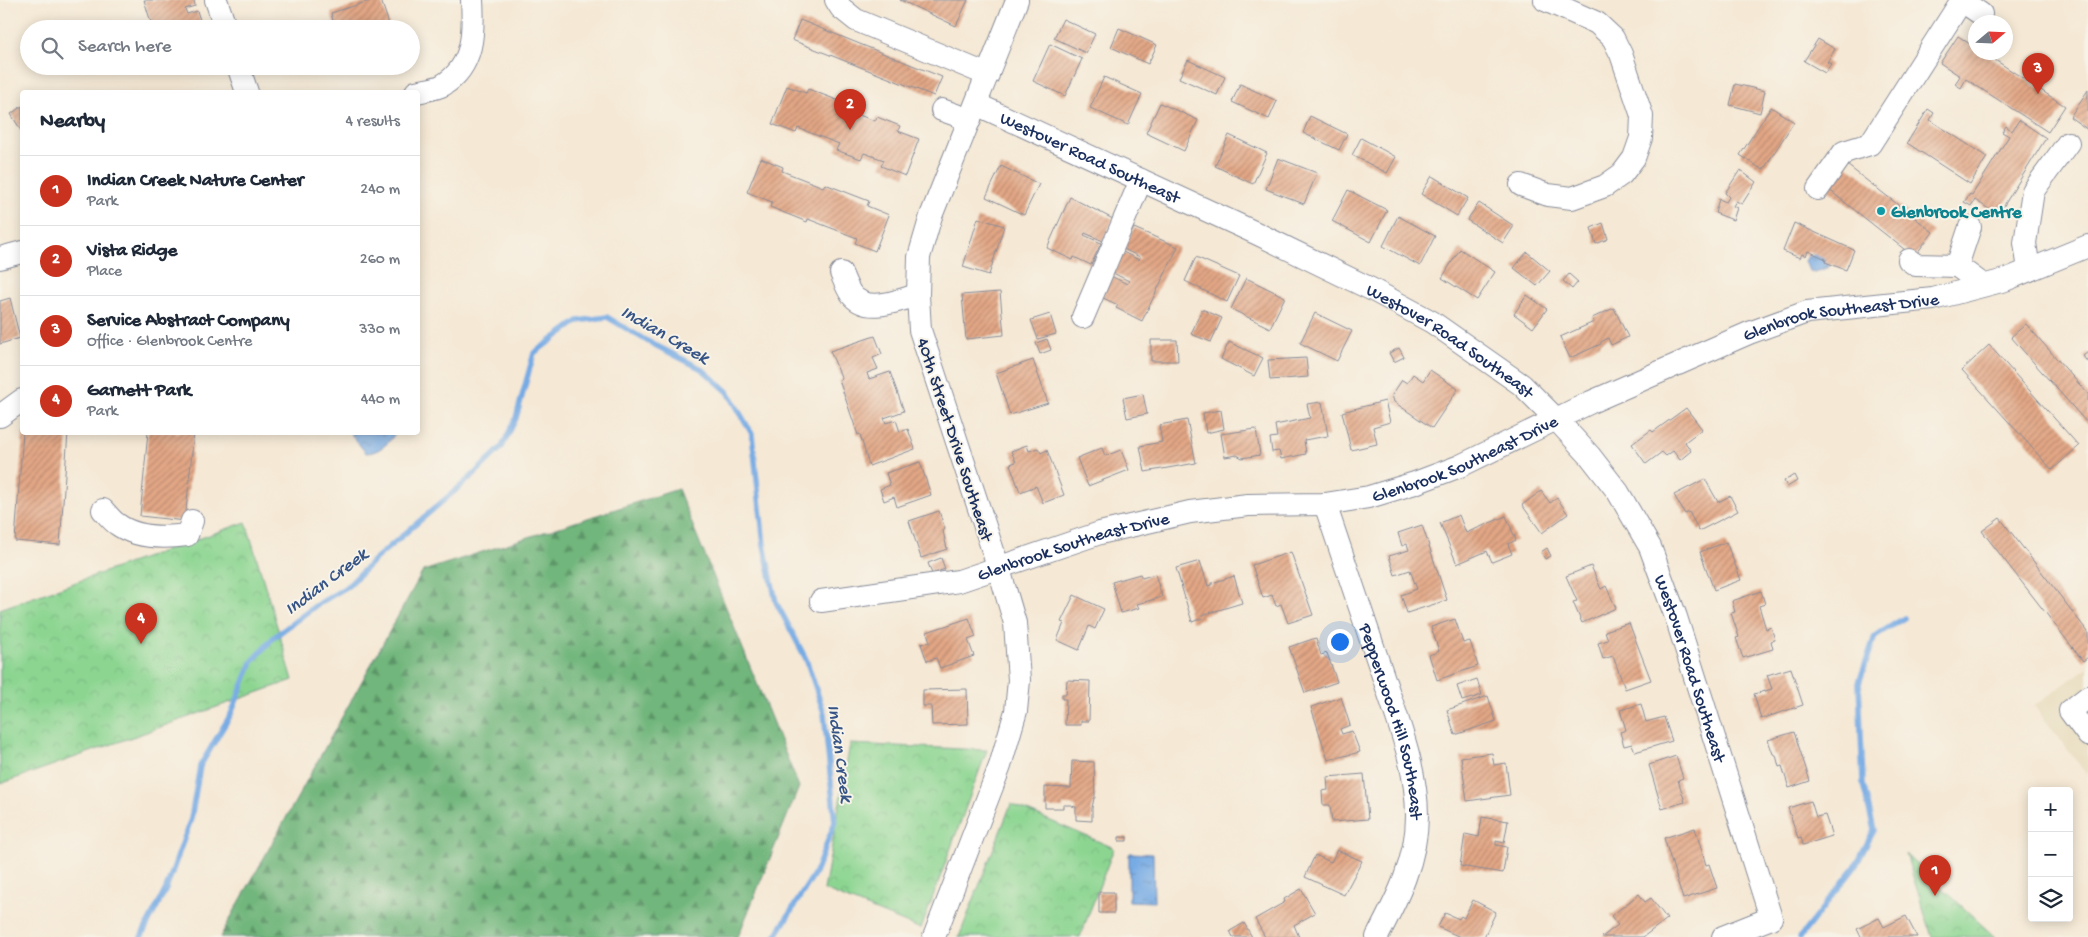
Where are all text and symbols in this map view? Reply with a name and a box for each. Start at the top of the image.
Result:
north arrow [1968,15,2013,60]
search box [20,20,420,75]
icon: search [38,34,66,62]
text: Search here [78,36,172,59]
pin: 3 [2022,53,2054,94]
pin: 2 [834,89,866,130]
street label: Westover Road Southeast [996,108,1184,210]
text: Nearby [40,110,105,135]
text: 4 results [345,113,400,132]
text: Indian Creek Nature Center [87,170,304,193]
text: 1 [53,181,59,200]
text: 240 m [360,181,400,200]
text: Park [87,193,118,212]
place label: Glenbrook Centre [1891,203,2022,224]
marker: Glenbrook Centre [1875,205,1887,217]
text: Vista Ridge [87,240,177,263]
text: 2 [52,251,60,270]
text: 260 m [360,251,400,270]
text: Place [87,263,122,282]
street label: Westover Road Southeast [1362,280,1538,405]
street label: Glenbrook Southeast Drive [1740,290,1942,347]
water label: Indian Creek [616,302,714,371]
text: Service Abstract Company [87,310,290,333]
text: 3 [52,321,60,340]
text: 330 m [359,321,400,340]
text: Office · Glenbrook Centre [87,333,252,352]
street label: 40th Street Drive Southeast [911,336,997,545]
text: Garnett Park [87,380,191,403]
text: 4 [52,391,60,410]
text: 440 m [361,391,400,410]
text: Park [87,403,118,422]
street label: Glenbrook Southeast Drive [1370,412,1563,509]
street label: Glenbrook Southeast Drive [975,509,1172,587]
water label: Indian Creek [281,543,374,621]
street label: Westover Road Southeast [1648,572,1730,767]
pin: 4 [125,603,157,644]
street label: Pepperwood Hill Southeast [1353,620,1425,821]
your location [1327,629,1353,655]
water label: Indian Creek [820,703,857,805]
map controls [2028,787,2073,922]
button: + [2028,787,2073,832]
button: − [2028,832,2073,877]
pin: 1 [1919,855,1951,896]
button: layers [2028,877,2073,922]

